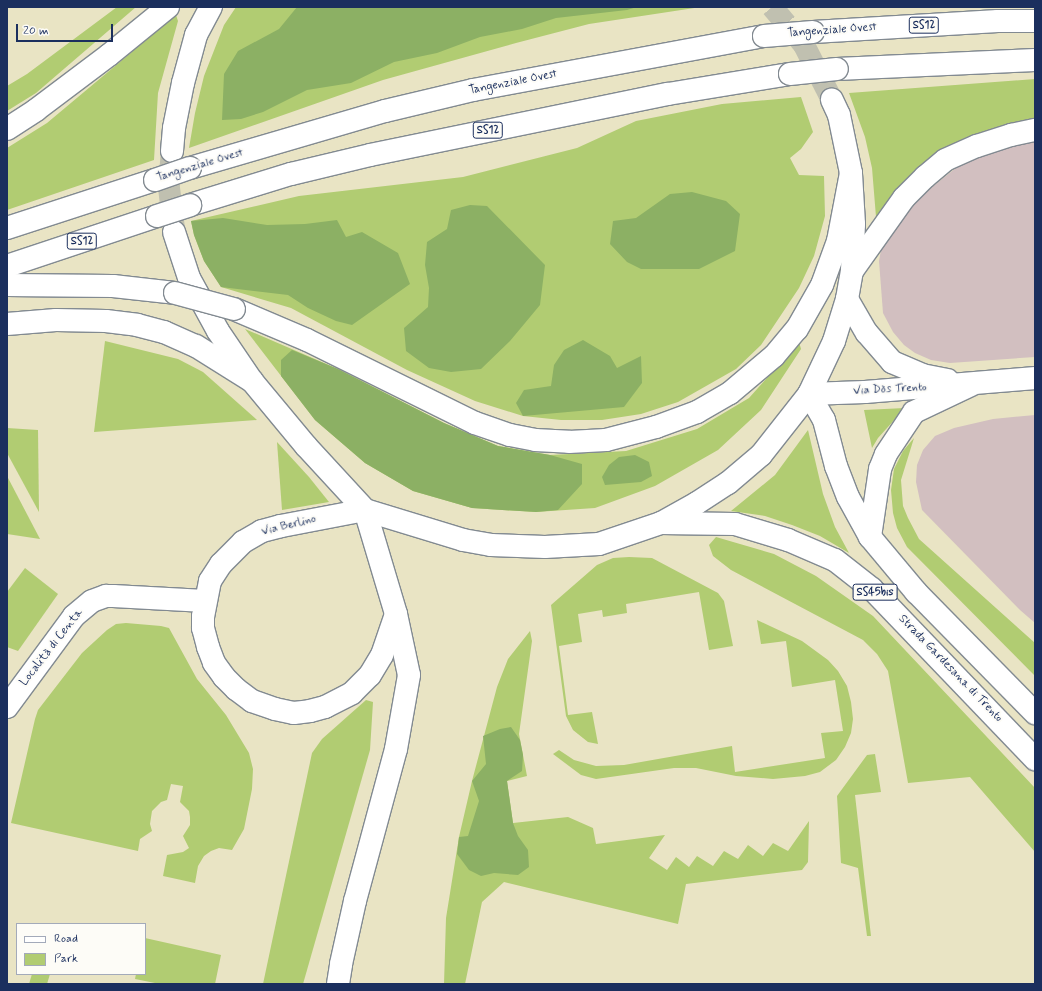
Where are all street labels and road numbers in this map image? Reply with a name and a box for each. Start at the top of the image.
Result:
road number: SS12 [908,16,940,34]
street label: Tangenziale Ovest [787,21,877,41]
street label: Tangenziale Ovest [467,67,559,99]
road number: SS12 [472,121,504,139]
street label: Tangenziale Ovest [155,146,245,186]
road number: SS12 [66,232,98,250]
street label: Via Dòs Trento [851,381,929,399]
street label: Via Berlino [260,512,318,540]
road number: SS45bis [852,583,898,601]
street label: Località di Centa [18,608,86,688]
street label: Strada Gardesana di Trento [895,612,1005,726]

